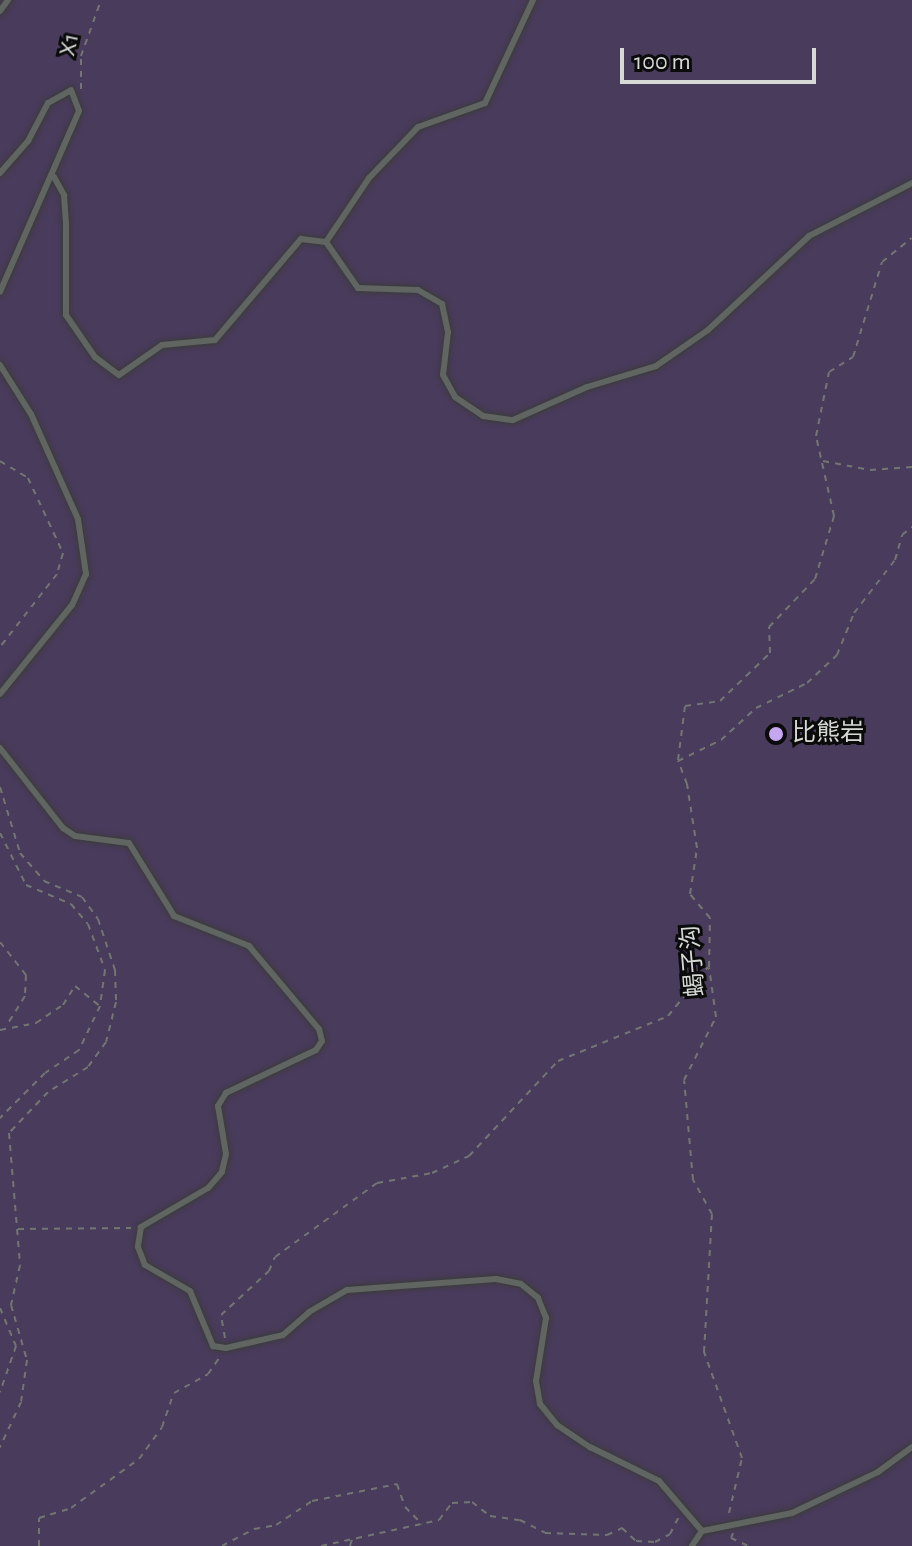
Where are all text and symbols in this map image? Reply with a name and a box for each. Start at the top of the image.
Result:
street label: X1 [54,31,86,59]
scale bar [624,32,820,82]
text: 100 m [634,50,691,74]
place label: 比熊岩 [792,720,864,748]
marker: 比熊岩 [767,725,785,743]
street label: 蝎子沟 [677,924,711,998]

